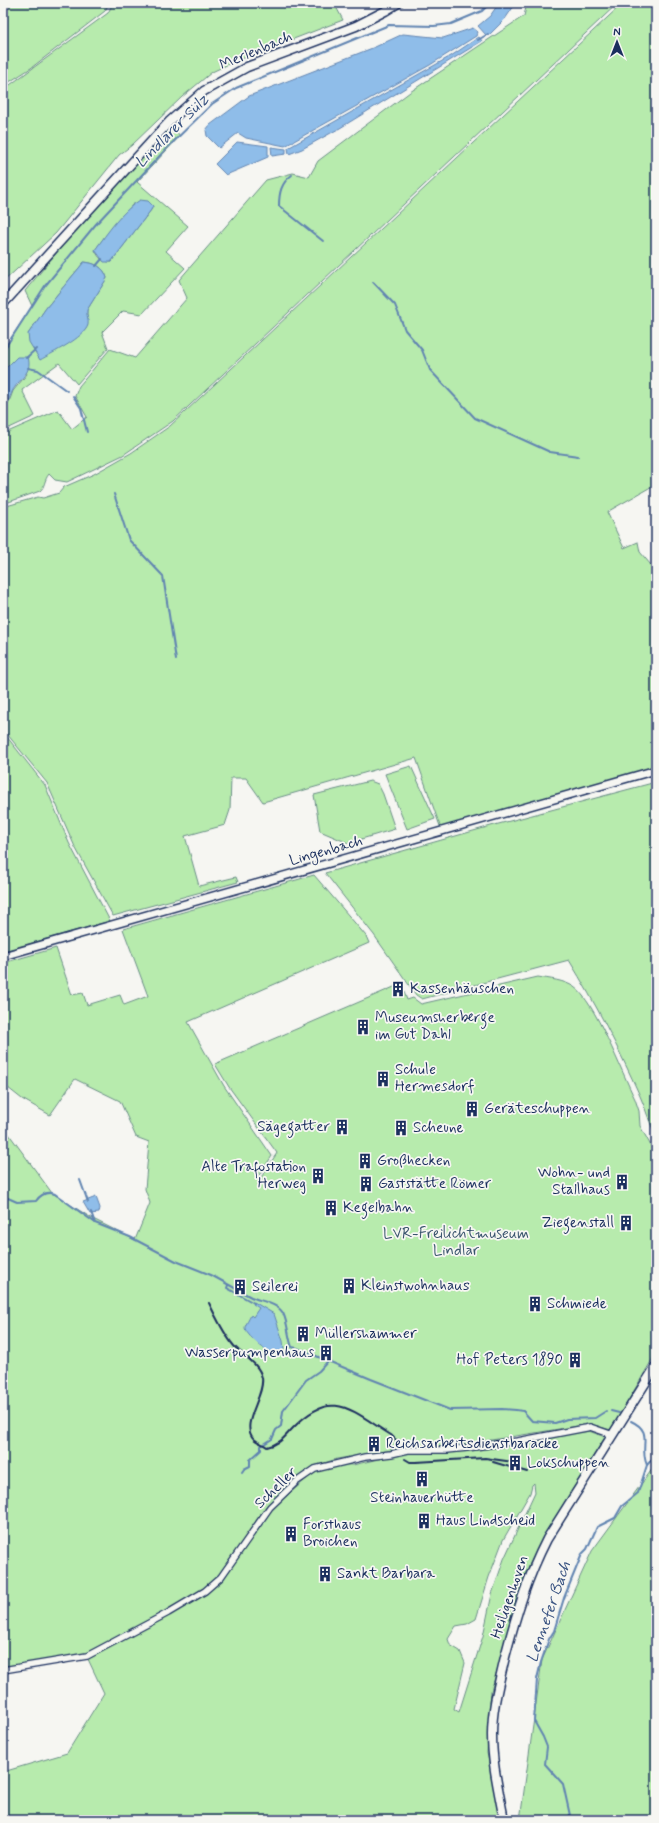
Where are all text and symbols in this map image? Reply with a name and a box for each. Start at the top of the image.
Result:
north arrow [597,22,637,62]
text: N [613,26,621,40]
street label: Merlenbach [217,27,296,75]
water label: Lindlarer Sülz [131,89,214,172]
street label: Lingenbach [287,831,365,872]
place label: Kassenhäuschen [410,979,514,999]
building icon: Kassenhäuschen [389,980,407,998]
place label: Museumsherberge im Gut Dahl [375,1008,495,1045]
building icon: Museumsherberge im Gut Dahl [354,1018,372,1036]
place label: Schule Hermesdorf [395,1060,475,1097]
building icon: Schule Hermesdorf [374,1070,392,1088]
place label: Geräteschuppen [484,1099,591,1119]
building icon: Geräteschuppen [463,1100,481,1118]
place label: Sägegatter [257,1117,330,1138]
building icon: Sägegatter [333,1118,351,1136]
place label: Scheune [413,1118,464,1138]
building icon: Scheune [392,1119,410,1137]
place label: Großhecken [377,1151,450,1171]
building icon: Großhecken [356,1152,374,1170]
place label: Alte Trafostation Herweg [201,1157,306,1194]
place label: Wohn- und Stallhaus [538,1163,610,1200]
building icon: Alte Trafostation Herweg [309,1167,327,1185]
building icon: Wohn- und Stallhaus [613,1173,631,1191]
place label: Gaststätte Römer [378,1174,492,1194]
building icon: Gaststätte Römer [357,1175,375,1193]
place label: Kegelbahn [343,1198,414,1219]
building icon: Kegelbahn [322,1199,340,1217]
place label: Ziegenstall [542,1213,614,1234]
building icon: Ziegenstall [617,1214,635,1232]
park label: LVR-Freilichtmuseum Lindlar [383,1224,529,1261]
place label: Kleinstwohnhaus [361,1276,470,1296]
place label: Seilerei [252,1277,298,1297]
building icon: Kleinstwohnhaus [340,1277,358,1295]
building icon: Seilerei [231,1278,249,1296]
place label: Schmiede [547,1294,607,1314]
building icon: Schmiede [526,1295,544,1313]
place label: Müllershammer [315,1324,417,1344]
building icon: Müllershammer [294,1325,312,1343]
place label: Wasserpumpenhaus [185,1343,314,1363]
building icon: Wasserpumpenhaus [317,1344,335,1362]
place label: Hof Peters 1890 [457,1350,563,1370]
building icon: Hof Peters 1890 [566,1351,584,1369]
place label: Reichsarbeitsdienstbaracke [386,1434,558,1454]
building icon: Reichsarbeitsdienstbaracke [365,1435,383,1453]
place label: Lokschuppen [527,1453,610,1473]
building icon: Lokschuppen [506,1454,524,1472]
street label: Scheller [250,1463,302,1513]
building icon: Steinhauerhütte [413,1470,431,1488]
place label: Steinhauerhütte [370,1488,474,1508]
place label: Haus Lindscheid [436,1511,535,1531]
building icon: Haus Lindscheid [415,1512,433,1530]
place label: Forsthaus Broichen [303,1515,362,1552]
building icon: Forsthaus Broichen [282,1525,300,1543]
street label: Heiligenhoven [486,1553,534,1641]
water label: Lennefer Bach [522,1558,576,1665]
place label: Sankt Barbara [337,1564,436,1584]
building icon: Sankt Barbara [316,1565,334,1583]

